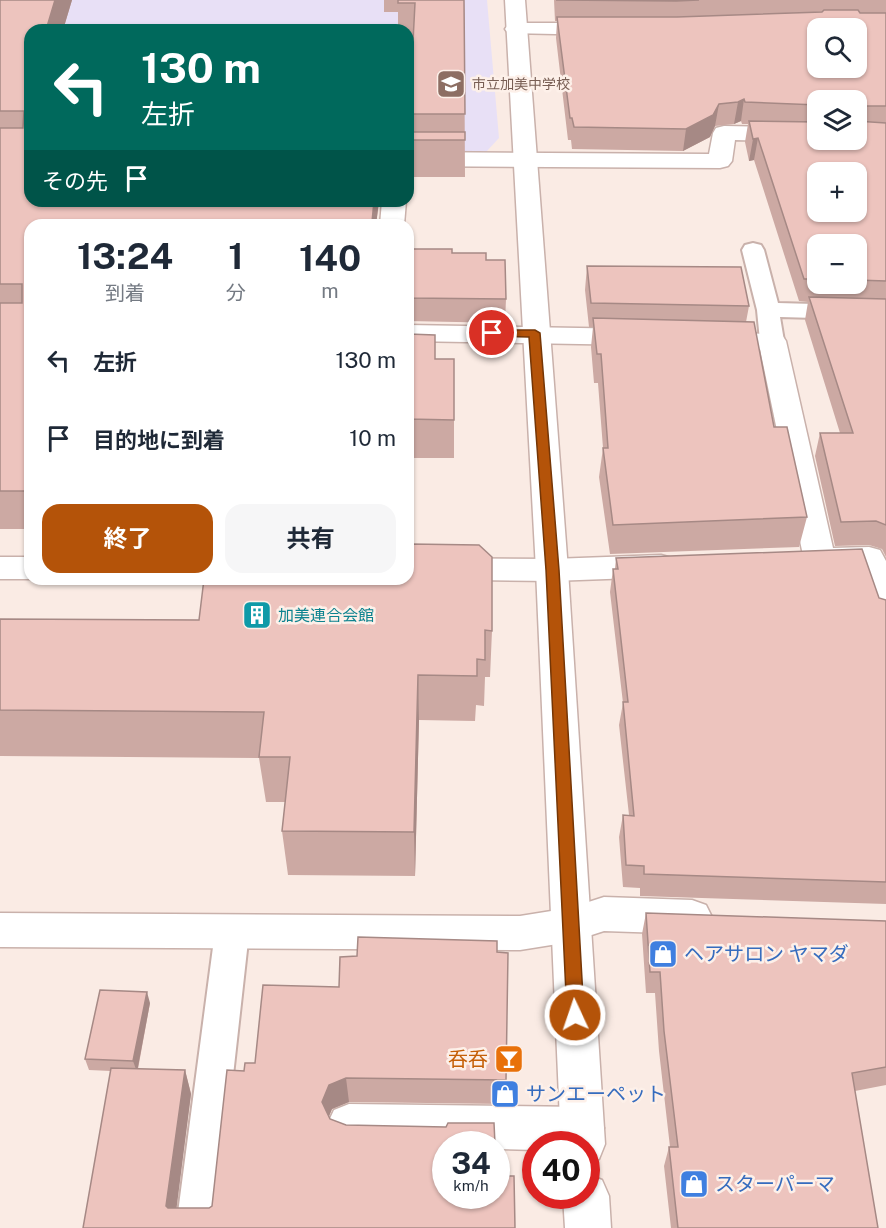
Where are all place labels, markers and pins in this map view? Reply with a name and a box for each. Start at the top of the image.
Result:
school or university icon: 市立加美中学校 [435,68,467,100]
place label: 市立加美中学校 [472,76,570,92]
pin [466,307,517,358]
building icon: 加美連合会館 [241,599,273,631]
place label: 加美連合会館 [278,606,374,625]
shop icon: ヘアサロン ヤマダ [647,938,679,970]
place label: ヘアサロン ヤマダ [684,942,849,966]
bar icon: 呑呑 [493,1043,525,1075]
place label: 呑呑 [448,1047,488,1071]
shop icon: サンエーペット [489,1078,521,1110]
place label: サンエーペット [526,1082,666,1106]
shop icon: スターパーマ [678,1168,710,1200]
place label: スターパーマ [715,1172,835,1196]

